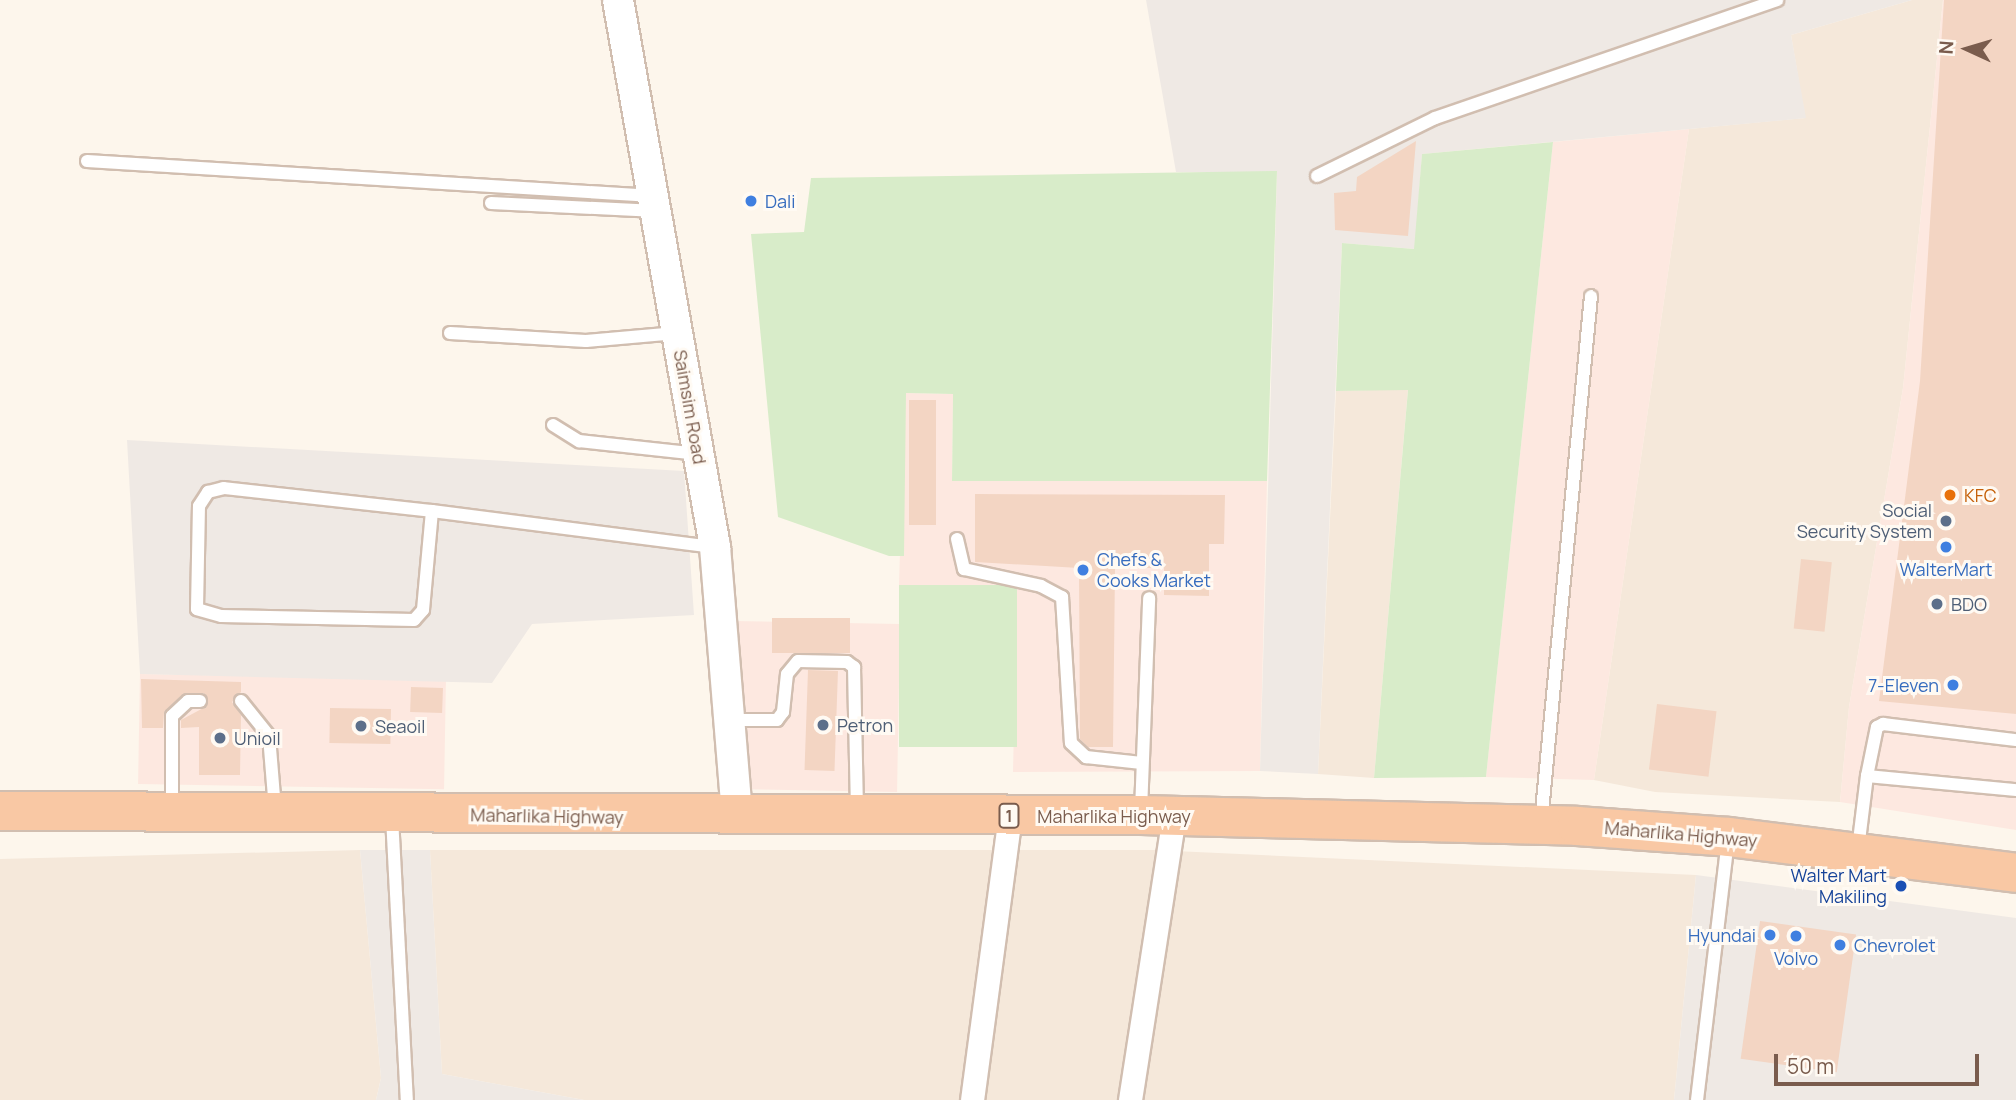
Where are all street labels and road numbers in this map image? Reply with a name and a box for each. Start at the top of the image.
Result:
street label: Saimsim Road [669,348,711,466]
street label: Maharlika Highway [470,804,624,828]
road number: 1 [997,804,1021,828]
street label: Maharlika Highway [1037,805,1191,827]
street label: Maharlika Highway [1604,817,1758,851]

